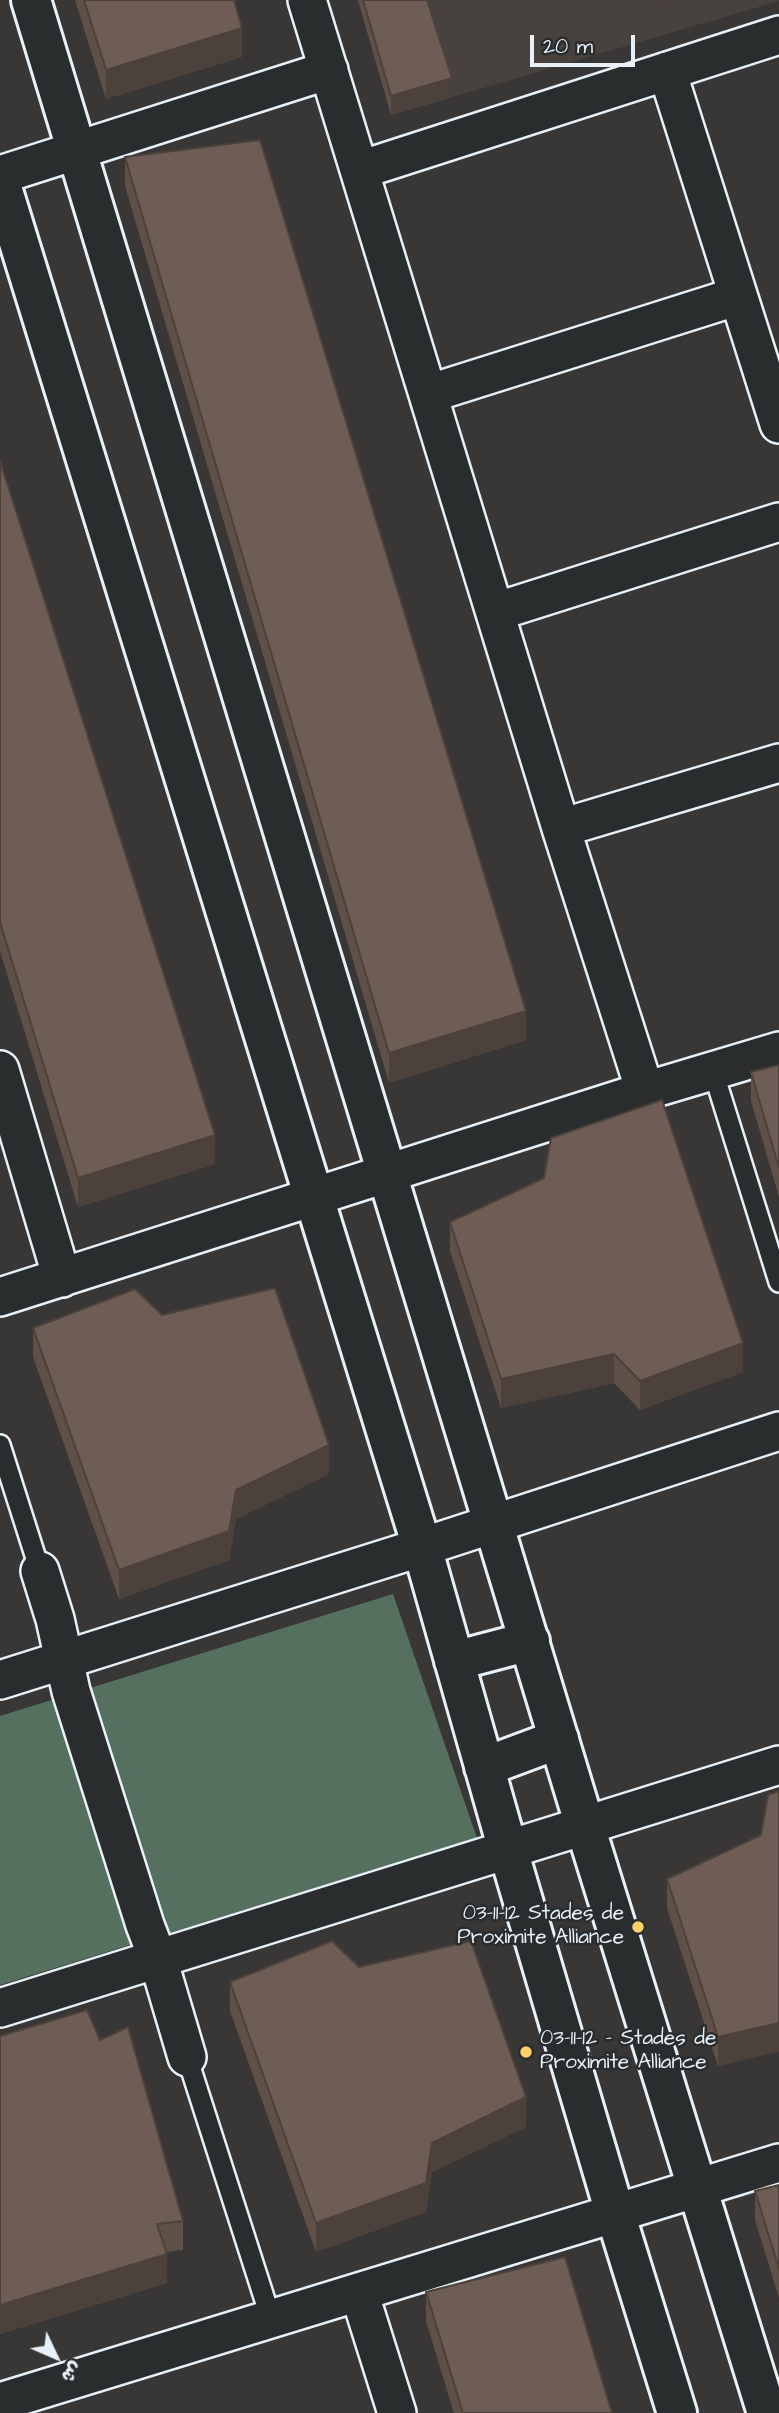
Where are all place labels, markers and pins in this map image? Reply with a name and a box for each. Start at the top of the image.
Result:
place label: 03-11-12 Stades de Proximite Alliance [457,1902,624,1952]
marker: 03-11-12 Stades de Proximite Alliance [630,1919,646,1935]
place label: 03-11-12 - Stades de Proximite Alliance [540,2027,716,2077]
marker: 03-11-12 - Stades de Proximite Alliance [518,2044,534,2060]

